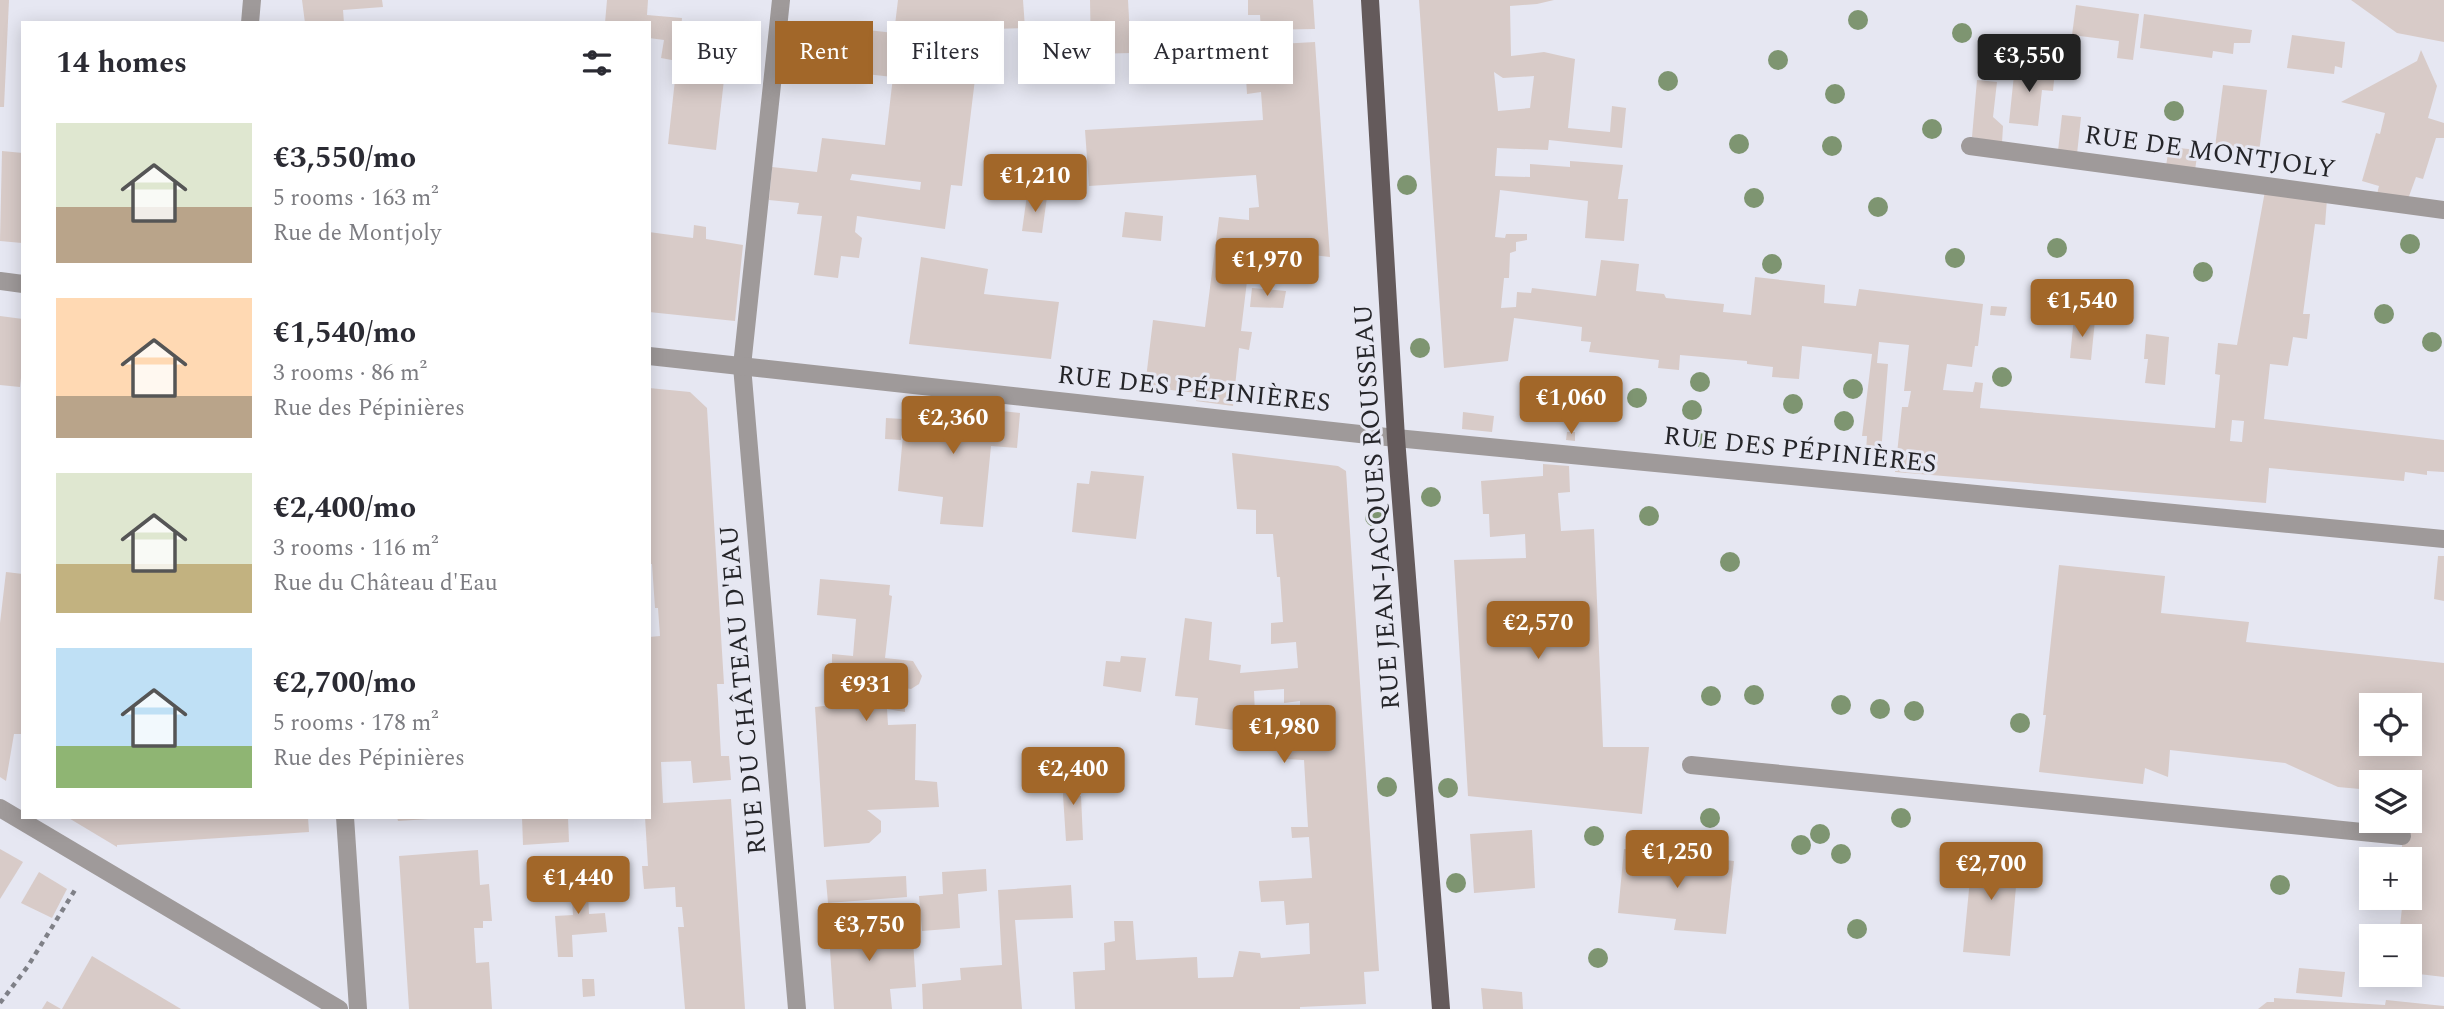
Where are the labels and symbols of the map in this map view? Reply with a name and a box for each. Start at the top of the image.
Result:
pin: €3,550 [1972,34,2086,94]
street label: RUE DE MONTJOLY [2082,115,2338,189]
pin: €1,210 [978,154,1092,214]
pin: €1,970 [1210,238,1324,298]
pin: €1,540 [2025,280,2139,339]
street label: RUE JEAN-JACQUES ROUSSEAU [1343,303,1411,711]
street label: RUE DES PÉPINIÈRES [1055,355,1333,423]
pin: €1,060 [1514,376,1628,436]
pin: €2,360 [896,396,1010,456]
street label: RUE DES PÉPINIÈRES [1661,416,1939,484]
street label: RUE DU CHÂTEAU D'EAU [709,523,777,857]
pin: €2,570 [1481,602,1595,661]
pin: €931 [825,664,907,723]
pin: €1,980 [1227,706,1341,765]
pin: €2,400 [1016,748,1130,807]
pin: €1,250 [1620,830,1734,890]
pin: €2,700 [1934,842,2048,902]
pin: €1,440 [521,856,635,916]
pin: €3,750 [812,904,926,963]

